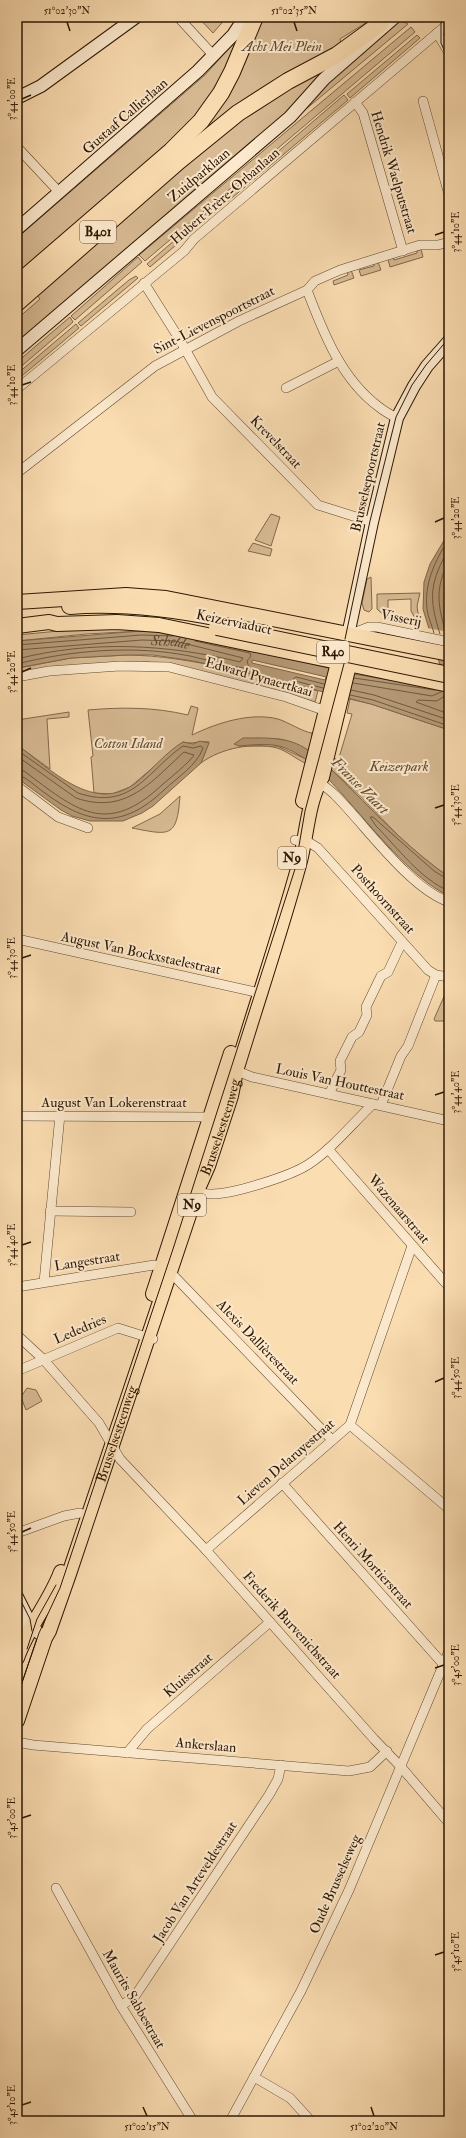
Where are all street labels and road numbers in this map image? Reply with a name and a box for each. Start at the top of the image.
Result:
street label: Gustaaf Callierlaan [79,74,171,158]
street label: Hendrik Waelputstraat [366,109,421,236]
street label: Zuidparklaan [165,144,234,206]
street label: Hubert Frère-Orbanlaan [167,144,283,248]
road number: B401 [80,221,116,243]
street label: Sint-Lievenspoortstraat [151,282,278,359]
street label: Krevelstraat [247,412,306,472]
street label: Brusselsepoortstraat [347,420,390,534]
street label: Keizerviaduct [195,606,274,638]
street label: Visserij [379,606,423,630]
road number: R40 [317,641,349,663]
street label: Edward Pynaertkaai [203,654,315,702]
road number: N9 [278,847,306,869]
street label: Posthoornstraat [347,861,419,938]
street label: August Van Bockxstaelestraat [59,928,223,978]
street label: Louis Van Houttestraat [274,1060,406,1104]
street label: Brusselsesteenweg [196,1076,243,1178]
street label: August Van Lokerenstraat [40,1094,187,1111]
street label: Wazenaarstraat [364,1170,434,1247]
road number: N9 [178,1194,206,1216]
street label: Langestraat [53,1247,122,1275]
street label: Alexis Dallièrestraat [212,1295,303,1388]
street label: Lededries [51,1310,109,1348]
street label: Brusselsesteenweg [92,1382,140,1484]
street label: Lieven Delaruyestraat [234,1415,339,1510]
street label: Henri Mortierstraat [329,1518,417,1612]
street label: Frederik Burvenichstraat [239,1568,345,1683]
street label: Kluisstraat [160,1649,216,1701]
street label: Ankerslaan [174,1734,237,1756]
street label: Jacob Van Arteveldestraat [149,1818,241,1947]
street label: Oude Brusselseweg [306,1831,365,1936]
street label: Maurits Sabbestraat [99,1947,169,2052]

